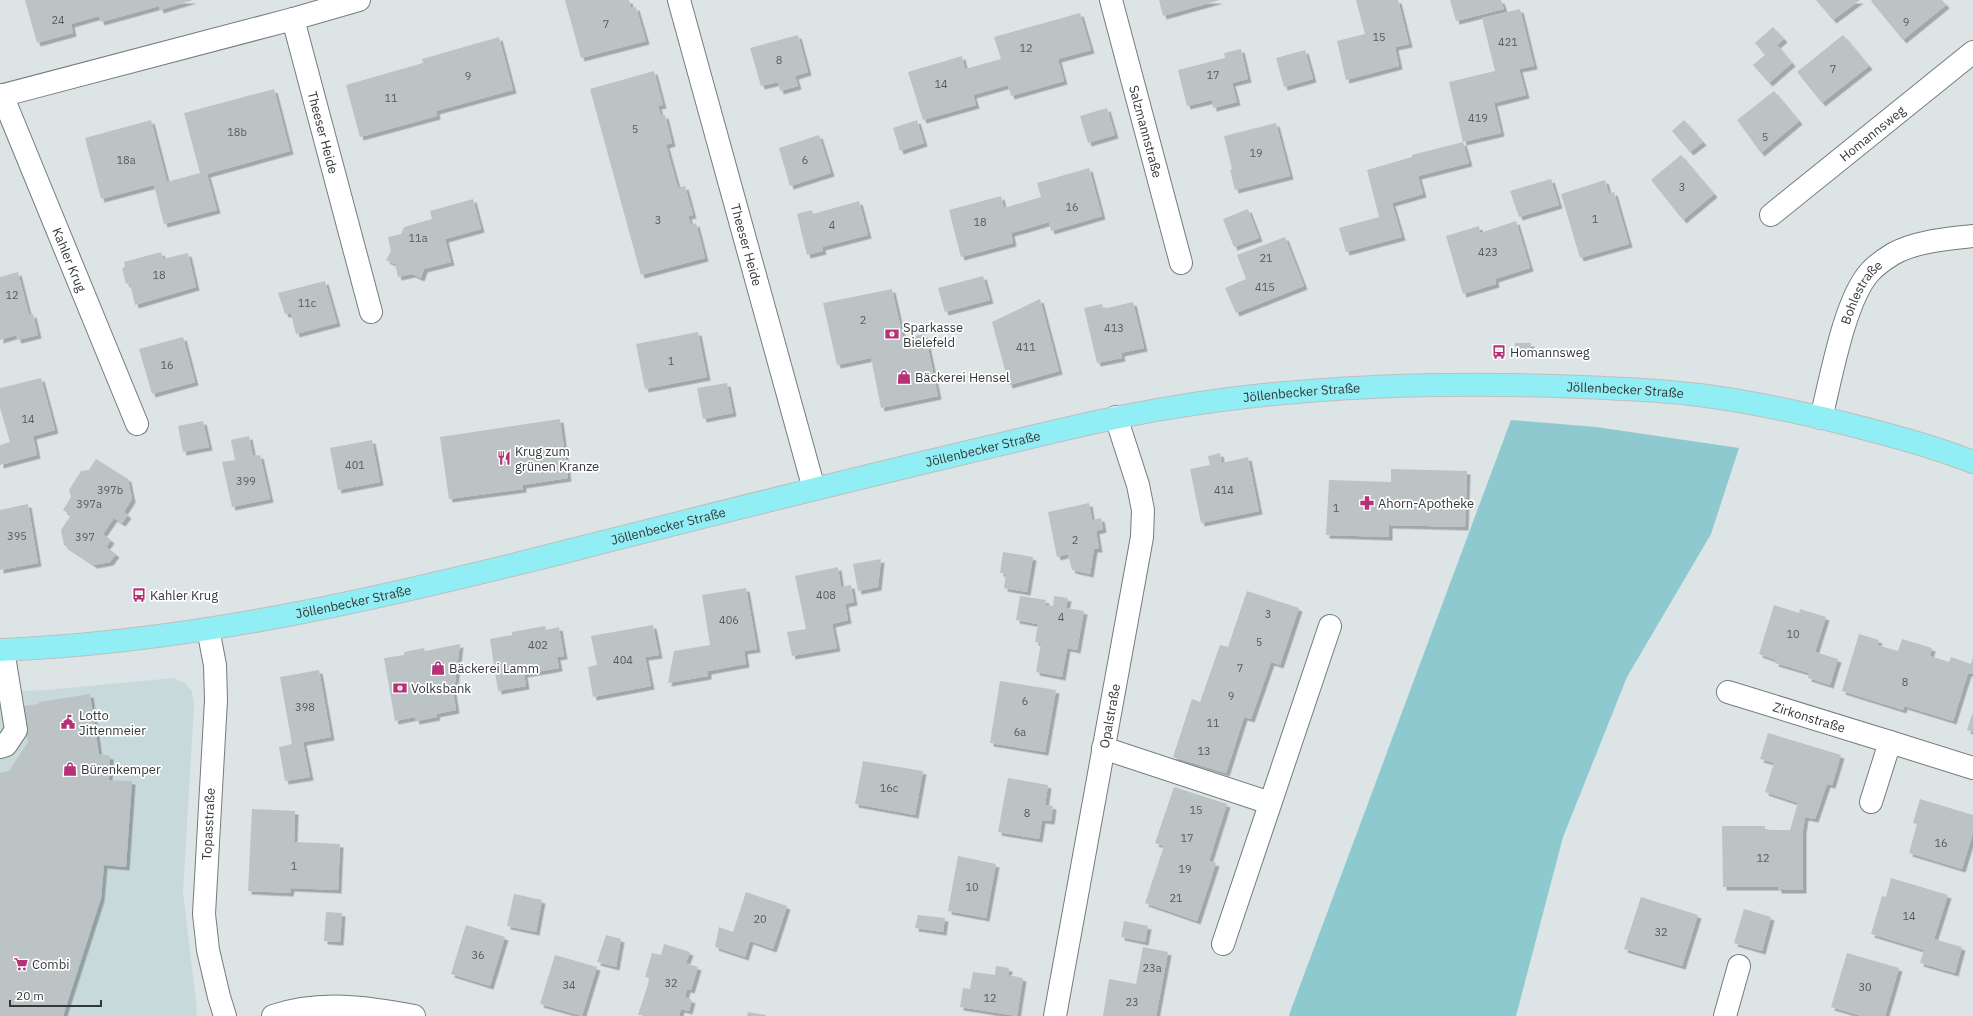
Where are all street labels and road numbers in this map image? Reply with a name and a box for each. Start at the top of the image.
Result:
street label: Salzmannstraße [1125,83,1166,180]
street label: Theeser Heide [304,89,342,176]
street label: Homannsweg [1836,102,1909,165]
street label: Theeser Heide [727,202,766,288]
street label: Kahler Krug [48,225,90,295]
street label: Bohlestraße [1837,257,1886,327]
street label: Jöllenbecker Straße [1566,378,1685,402]
street label: Jöllenbecker Straße [1242,379,1361,406]
street label: Jöllenbecker Straße [924,427,1042,471]
street label: Jöllenbecker Straße [609,504,727,549]
street label: Jöllenbecker Straße [294,581,413,622]
street label: Opalstraße [1096,682,1124,750]
street label: Zirkonstraße [1771,698,1847,737]
street label: Topasstraße [198,787,219,861]

